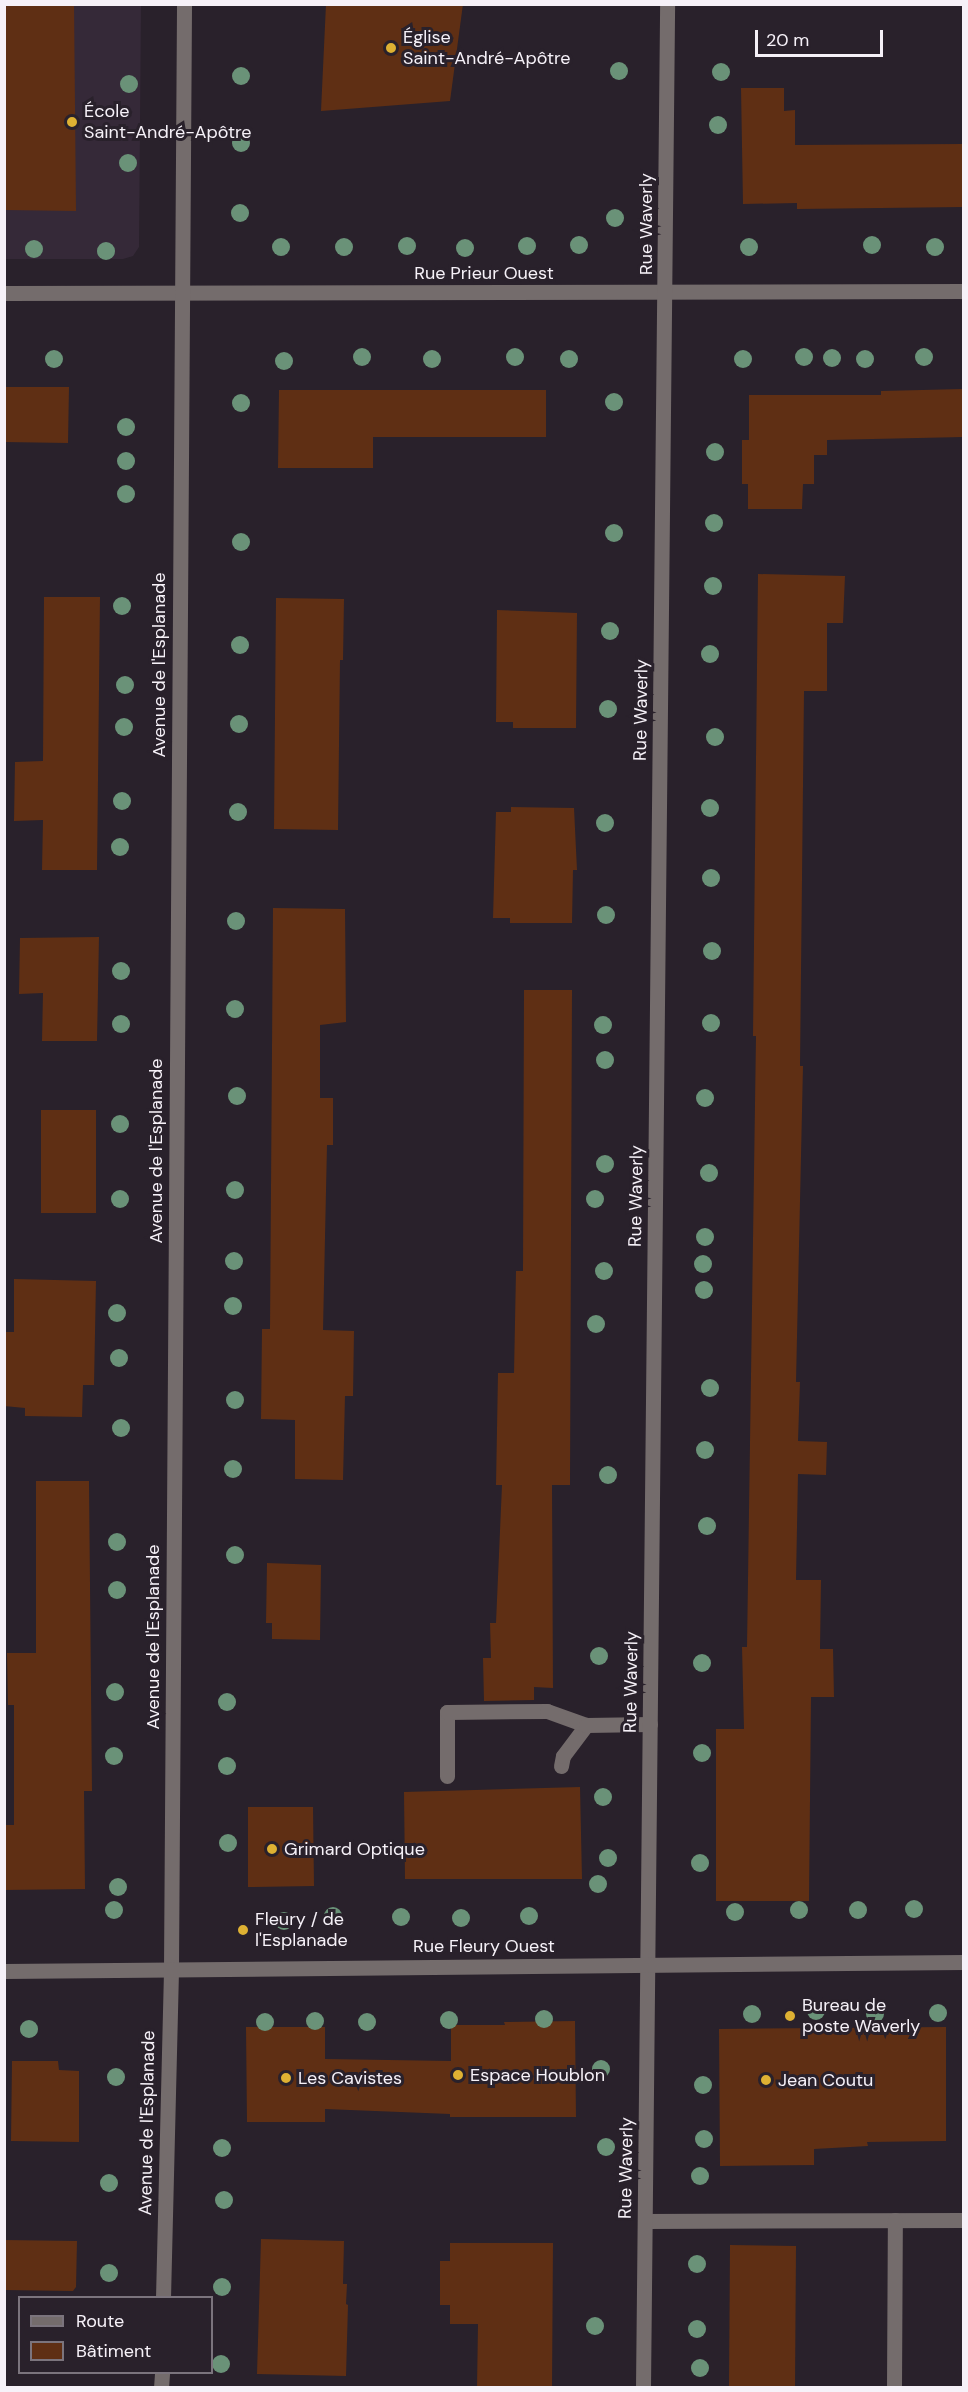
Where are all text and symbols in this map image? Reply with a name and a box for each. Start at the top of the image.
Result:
scale bar [758,18,886,56]
place label: Église Saint-André-Apôtre [403,27,571,70]
text: 20 m [766,28,809,52]
marker: Église Saint-André-Apôtre [384,41,398,55]
place label: École Saint-André-Apôtre [84,101,252,144]
marker: École Saint-André-Apôtre [65,115,79,129]
street label: Rue Waverly [635,173,657,275]
street label: Rue Prieur Ouest [414,262,554,284]
street label: Avenue de l'Esplanade [148,572,170,758]
street label: Rue Waverly [629,659,653,761]
street label: Avenue de l'Esplanade [145,1058,167,1244]
street label: Rue Waverly [624,1145,648,1247]
street label: Avenue de l'Esplanade [142,1544,164,1730]
street label: Rue Waverly [619,1631,643,1733]
place label: Grimard Optique [284,1838,425,1860]
marker: Grimard Optique [265,1842,279,1856]
place label: Fleury / de l'Esplanade [255,1909,348,1952]
marker: Fleury / de l'Esplanade [236,1923,250,1937]
street label: Rue Fleury Ouest [413,1935,555,1957]
place label: Bureau de poste Waverly [802,1995,920,2038]
marker: Bureau de poste Waverly [783,2009,797,2023]
street label: Avenue de l'Esplanade [135,2030,159,2216]
place label: Espace Houblon [470,2064,605,2086]
place label: Les Cavistes [298,2067,402,2089]
marker: Espace Houblon [451,2068,465,2082]
place label: Jean Coutu [778,2069,873,2091]
marker: Les Cavistes [279,2071,293,2085]
marker: Jean Coutu [759,2073,773,2087]
street label: Rue Waverly [614,2117,638,2219]
legend [18,2296,213,2374]
text: Route [76,2309,124,2333]
text: Bâtiment [76,2339,151,2363]

